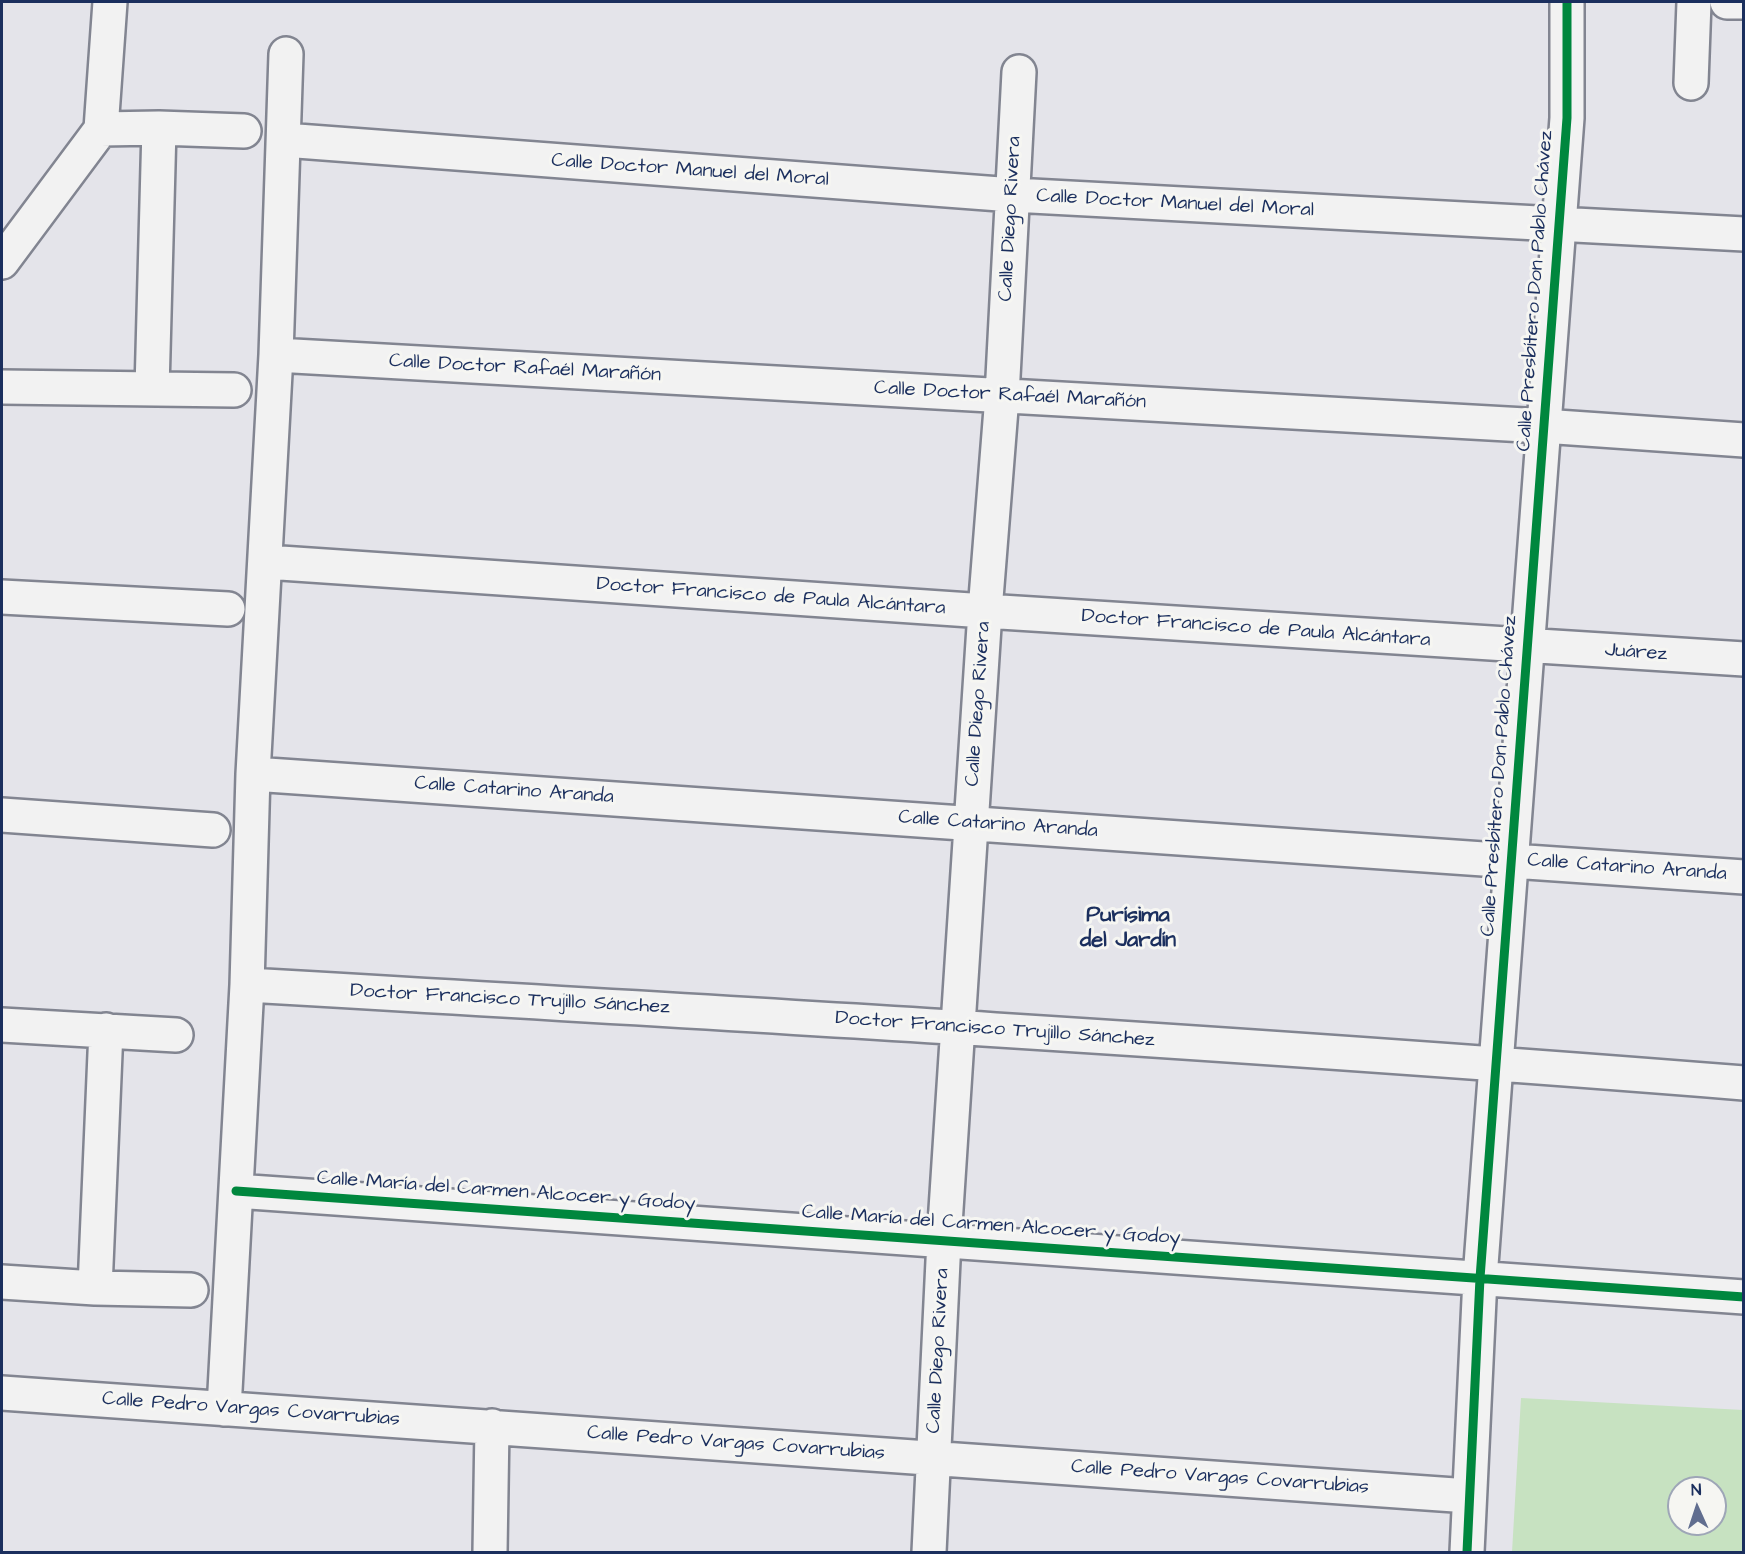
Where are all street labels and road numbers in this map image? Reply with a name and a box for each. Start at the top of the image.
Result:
street label: Calle Presbítero Don Pablo Chávez [1513,130,1559,452]
street label: Calle Diego Rivera [995,136,1027,302]
street label: Calle Doctor Manuel del Moral [551,149,829,193]
street label: Calle Doctor Manuel del Moral [1036,185,1314,223]
street label: Calle Doctor Rafaél Marañón [388,350,662,388]
street label: Calle Doctor Rafaél Marañón [873,377,1147,415]
street label: Doctor Francisco de Paula Alcántara [596,573,946,621]
street label: Doctor Francisco de Paula Alcántara [1081,605,1431,653]
street label: Calle Presbítero Don Pablo Chávez [1477,615,1523,937]
street label: Calle Diego Rivera [961,621,997,787]
street label: Juárez [1604,639,1668,667]
street label: Calle Catarino Aranda [413,772,615,810]
street label: Calle Catarino Aranda [897,806,1099,844]
street label: Calle Catarino Aranda [1526,849,1728,887]
street label: Doctor Francisco Trujillo Sánchez [350,980,670,1020]
street label: Doctor Francisco Trujillo Sánchez [835,1007,1155,1053]
street label: Calle María del Carmen Alcocer y Godoy [316,1167,696,1217]
street label: Calle María del Carmen Alcocer y Godoy [801,1201,1181,1251]
street label: Calle Diego Rivera [923,1268,955,1434]
street label: Calle Pedro Vargas Covarrubias [101,1388,401,1432]
street label: Calle Pedro Vargas Covarrubias [586,1422,886,1466]
street label: Calle Pedro Vargas Covarrubias [1070,1456,1370,1500]

